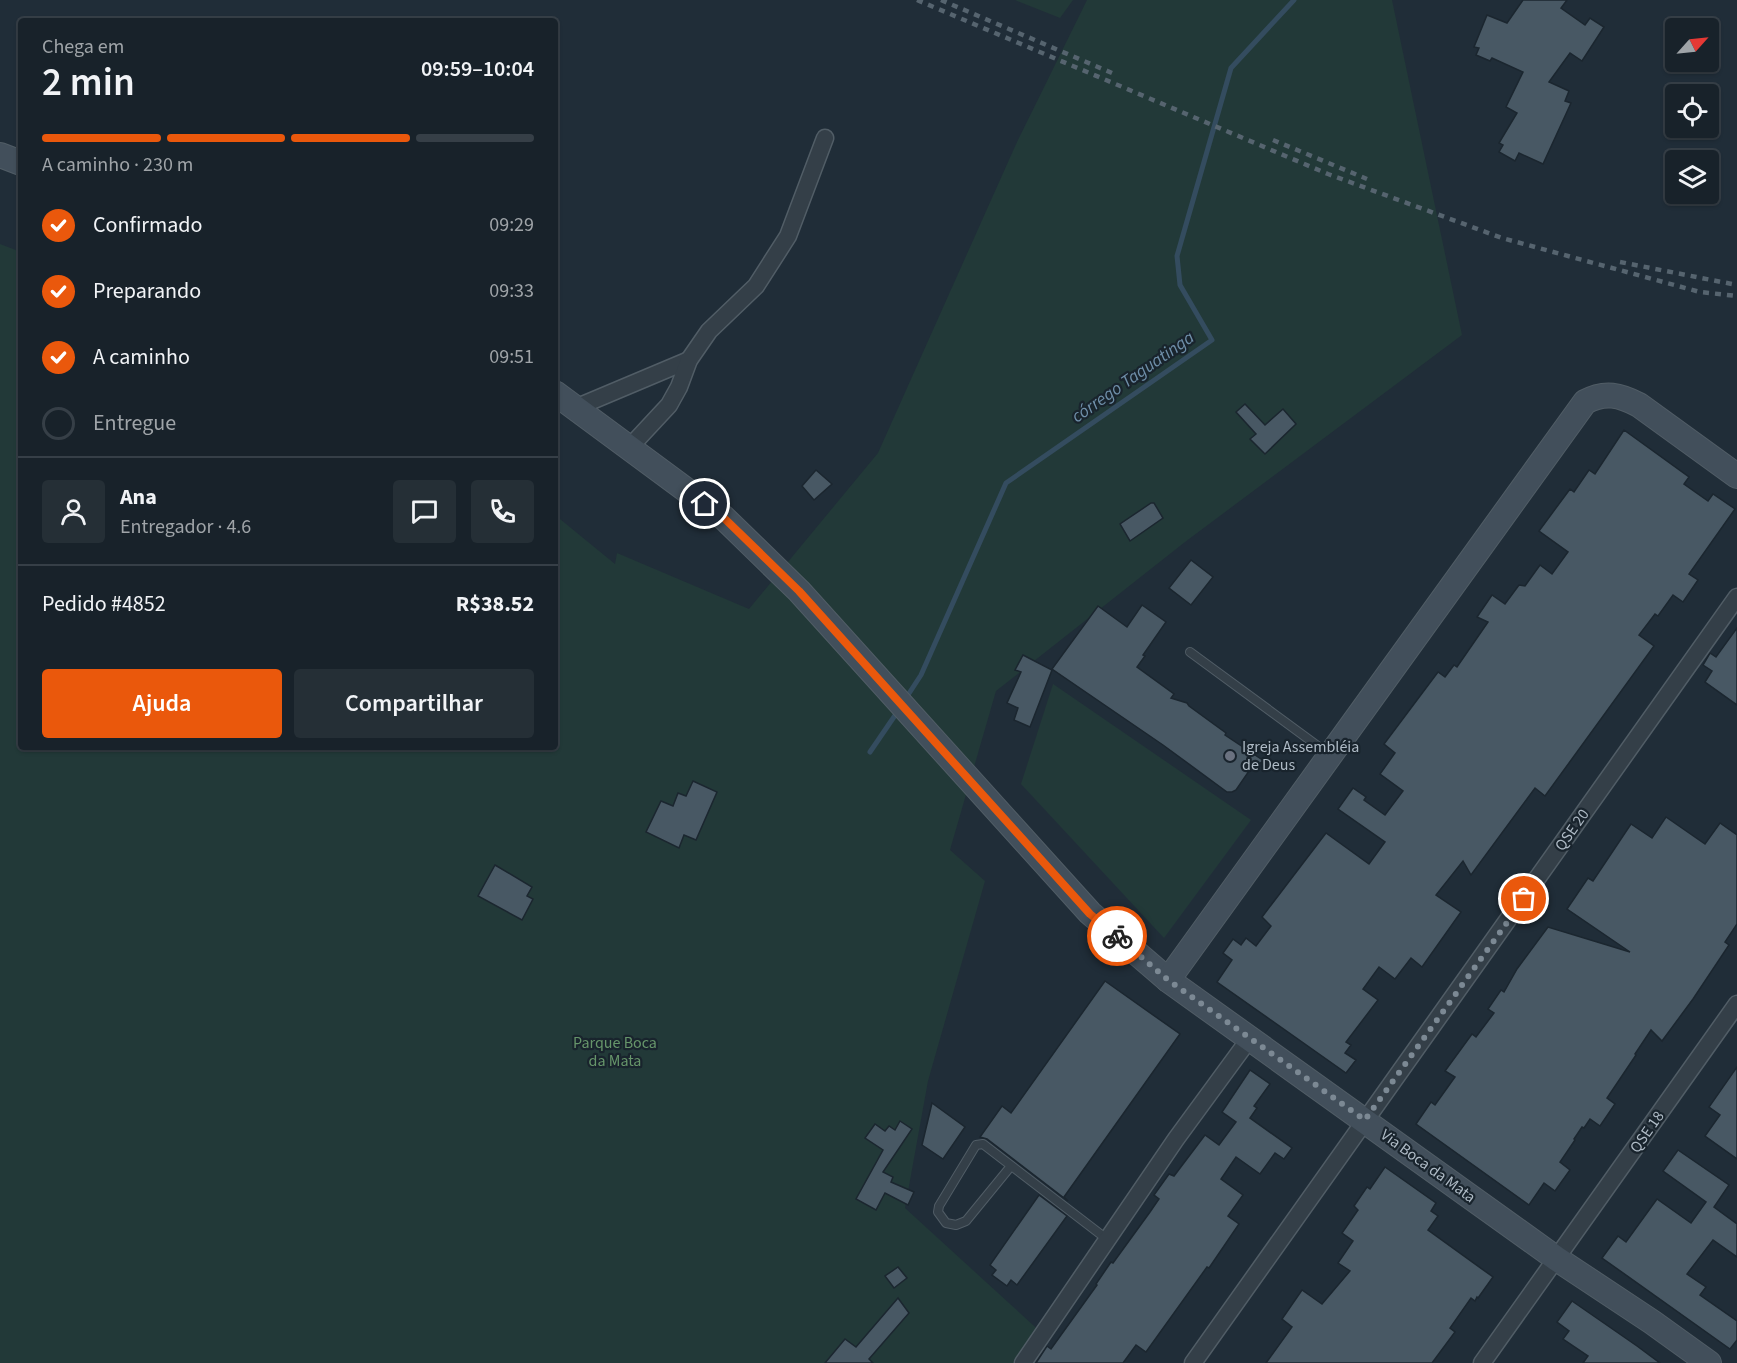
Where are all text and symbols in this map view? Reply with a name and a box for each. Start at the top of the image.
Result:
north arrow [1665,18,1719,72]
map controls [1665,18,1719,204]
text: Chega em [42,33,124,61]
text: 09:59–10:04 [421,53,534,85]
text: 2 min [42,55,135,111]
button: locate [1665,84,1719,138]
button: layers [1665,150,1719,204]
text: A caminho · 230 m [42,151,193,179]
icon: check [42,209,75,242]
text: Confirmado [93,209,202,241]
text: 09:29 [489,211,534,239]
icon: check [42,275,75,308]
text: Preparando [93,275,201,307]
text: 09:33 [489,277,534,305]
water label: córrego Taguatinga [1066,325,1200,429]
icon: check [42,341,75,374]
text: A caminho [93,341,190,373]
text: 09:51 [489,343,534,371]
text: Entregue [93,407,176,439]
pin [679,478,730,529]
button: person [42,480,105,543]
button: chat [393,480,456,543]
button: phone [471,480,534,543]
text: Ana [120,481,157,513]
icon: home [688,487,721,520]
text: Entregador · 4.6 [120,513,251,541]
text: Pedido #4852 [42,588,166,620]
text: R$38.52 [456,588,534,620]
button: Ajuda [42,669,282,738]
button: Compartilhar [294,669,534,738]
place label: Igreja Assembléia de Deus [1242,736,1359,776]
marker: Igreja Assembléia de Deus [1223,749,1237,763]
street label: QSE 20 [1550,805,1594,855]
pin [1498,873,1549,924]
icon: bag [1507,882,1540,915]
courier [1087,906,1147,966]
icon: bike [1101,920,1134,953]
park label: Parque Boca da Mata [573,1032,657,1072]
street label: QSE 18 [1625,1107,1669,1157]
street label: Via Boca da Mata [1376,1124,1480,1208]

